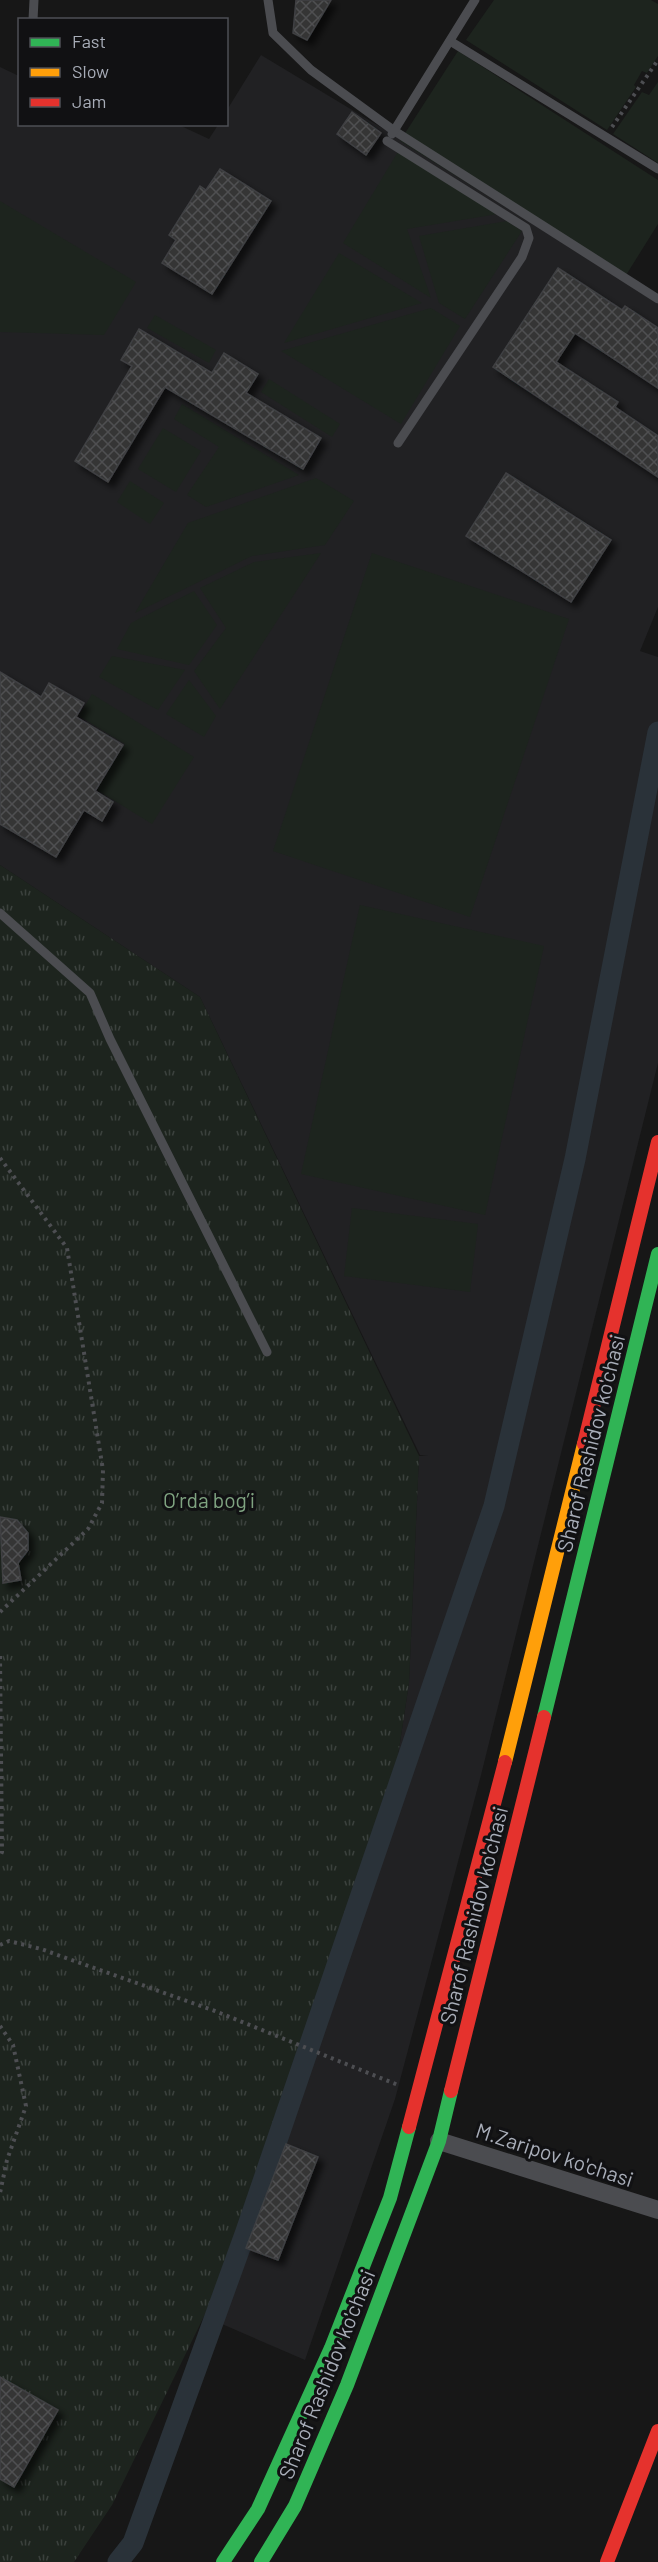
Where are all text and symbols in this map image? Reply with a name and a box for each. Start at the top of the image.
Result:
legend [18,18,228,126]
text: Fast [72,30,106,52]
text: Slow [72,60,109,82]
text: Jam [72,90,106,112]
street label: Sharof Rashidov ko'chasi [551,1332,629,1554]
park label: O’rda bog’i [163,1487,255,1512]
street label: Sharof Rashidov ko'chasi [434,1804,512,2026]
street label: M.Zaripov ko'chasi [473,2117,637,2191]
street label: Sharof Rashidov ko'chasi [273,2266,379,2482]

